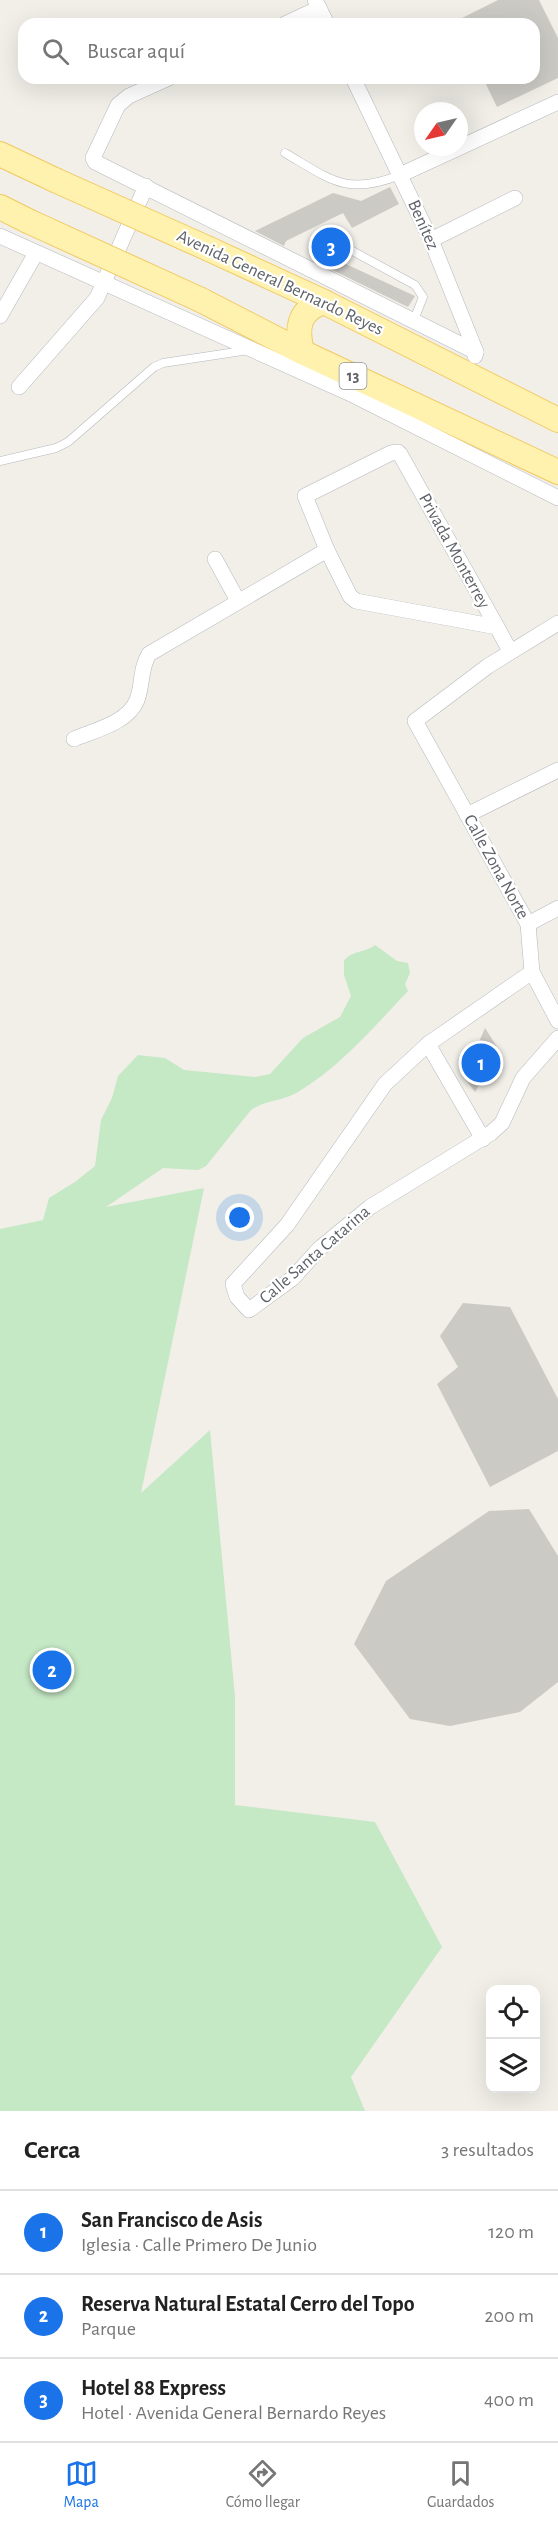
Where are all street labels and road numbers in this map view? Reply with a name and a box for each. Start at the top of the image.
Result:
street label: Benítez [404,197,442,253]
street label: Avenida General Bernardo Reyes [174,227,386,339]
road number: 13 [340,363,366,389]
street label: Privada Monterrey [415,490,493,612]
street label: Calle Zona Norte [460,812,532,922]
street label: Calle Santa Catarina [256,1202,374,1308]

